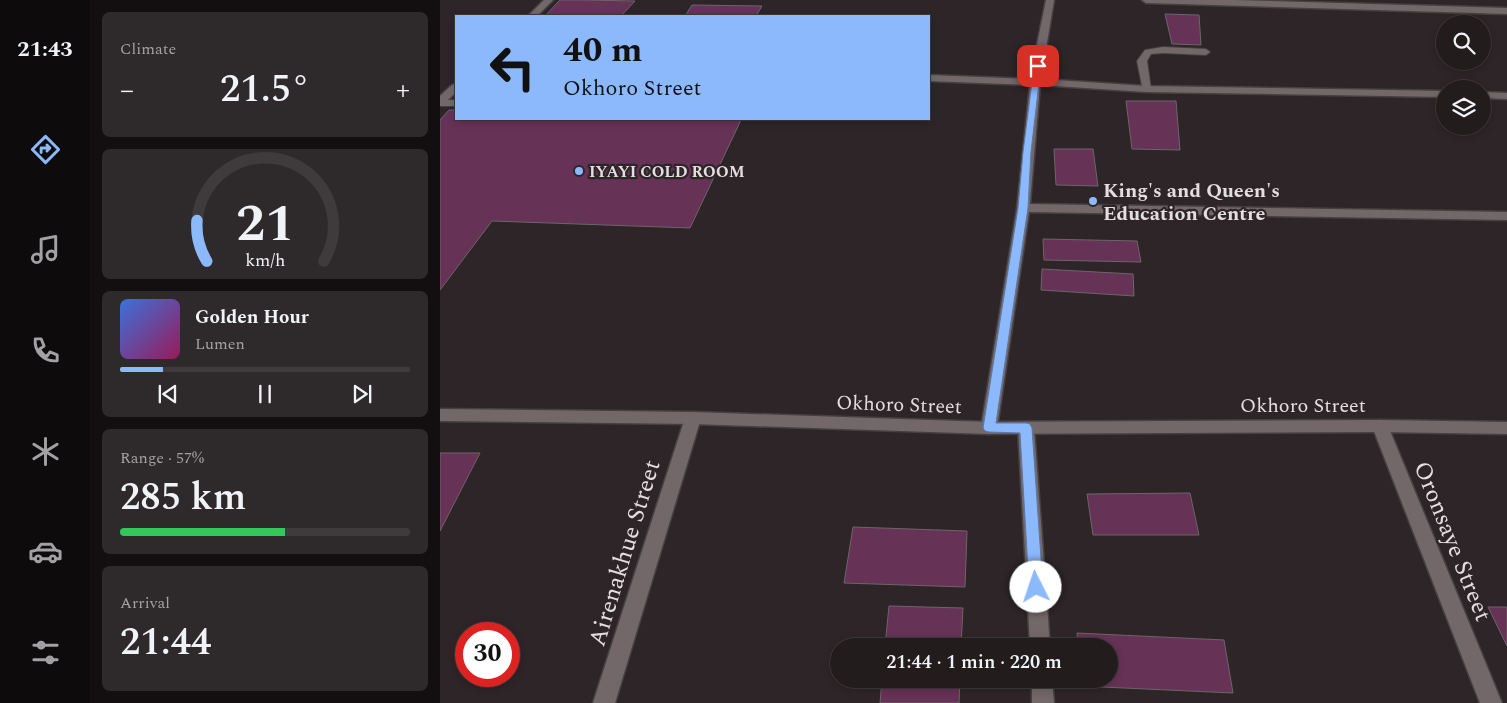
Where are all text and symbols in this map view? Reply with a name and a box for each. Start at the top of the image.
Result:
map controls [1436,15,1491,135]
button: search [1436,15,1491,70]
text: 40 m [563,24,643,77]
text: 21:43 [17,33,73,66]
icon: left [480,35,545,100]
text: Climate [120,37,176,61]
pin [1017,45,1059,87]
icon: arrive [1024,52,1052,80]
text: 21.5° [220,61,310,119]
text: − [120,69,134,112]
text: + [396,69,410,112]
text: Okhoro Street [563,72,701,105]
button: layers [1436,80,1491,135]
icon: directions [28,132,63,167]
place label: IYAYI COLD ROOM [589,160,745,184]
marker: IYAYI COLD ROOM [573,165,585,177]
place label: King's and Queen's Education Centre [1103,176,1280,229]
text: 21 [236,185,294,264]
marker: King's and Queen's Education Centre [1087,195,1099,207]
icon: music [28,232,63,267]
text: km/h [245,247,285,274]
text: Golden Hour [195,303,309,332]
text: Lumen [195,332,245,356]
icon: phone [28,333,63,368]
icon: previous [154,380,182,408]
icon: pause [251,380,279,408]
icon: next [348,380,376,408]
street label: Okhoro Street [836,388,962,422]
street label: Okhoro Street [1240,391,1366,421]
icon: climate [28,434,63,469]
text: Range · 57% [120,446,204,470]
street label: Airenakhue Street [579,456,670,651]
street label: Oronsaye Street [1404,456,1501,627]
text: 285 km [120,469,246,527]
icon: car [28,534,63,569]
position arrow [1009,560,1061,612]
text: Arrival [120,591,170,615]
text: 21:44 [120,614,211,672]
speed limit sign: 30 [455,622,520,687]
icon: filters [28,635,63,670]
text: 21:44 · 1 min · 220 m [886,648,1062,677]

